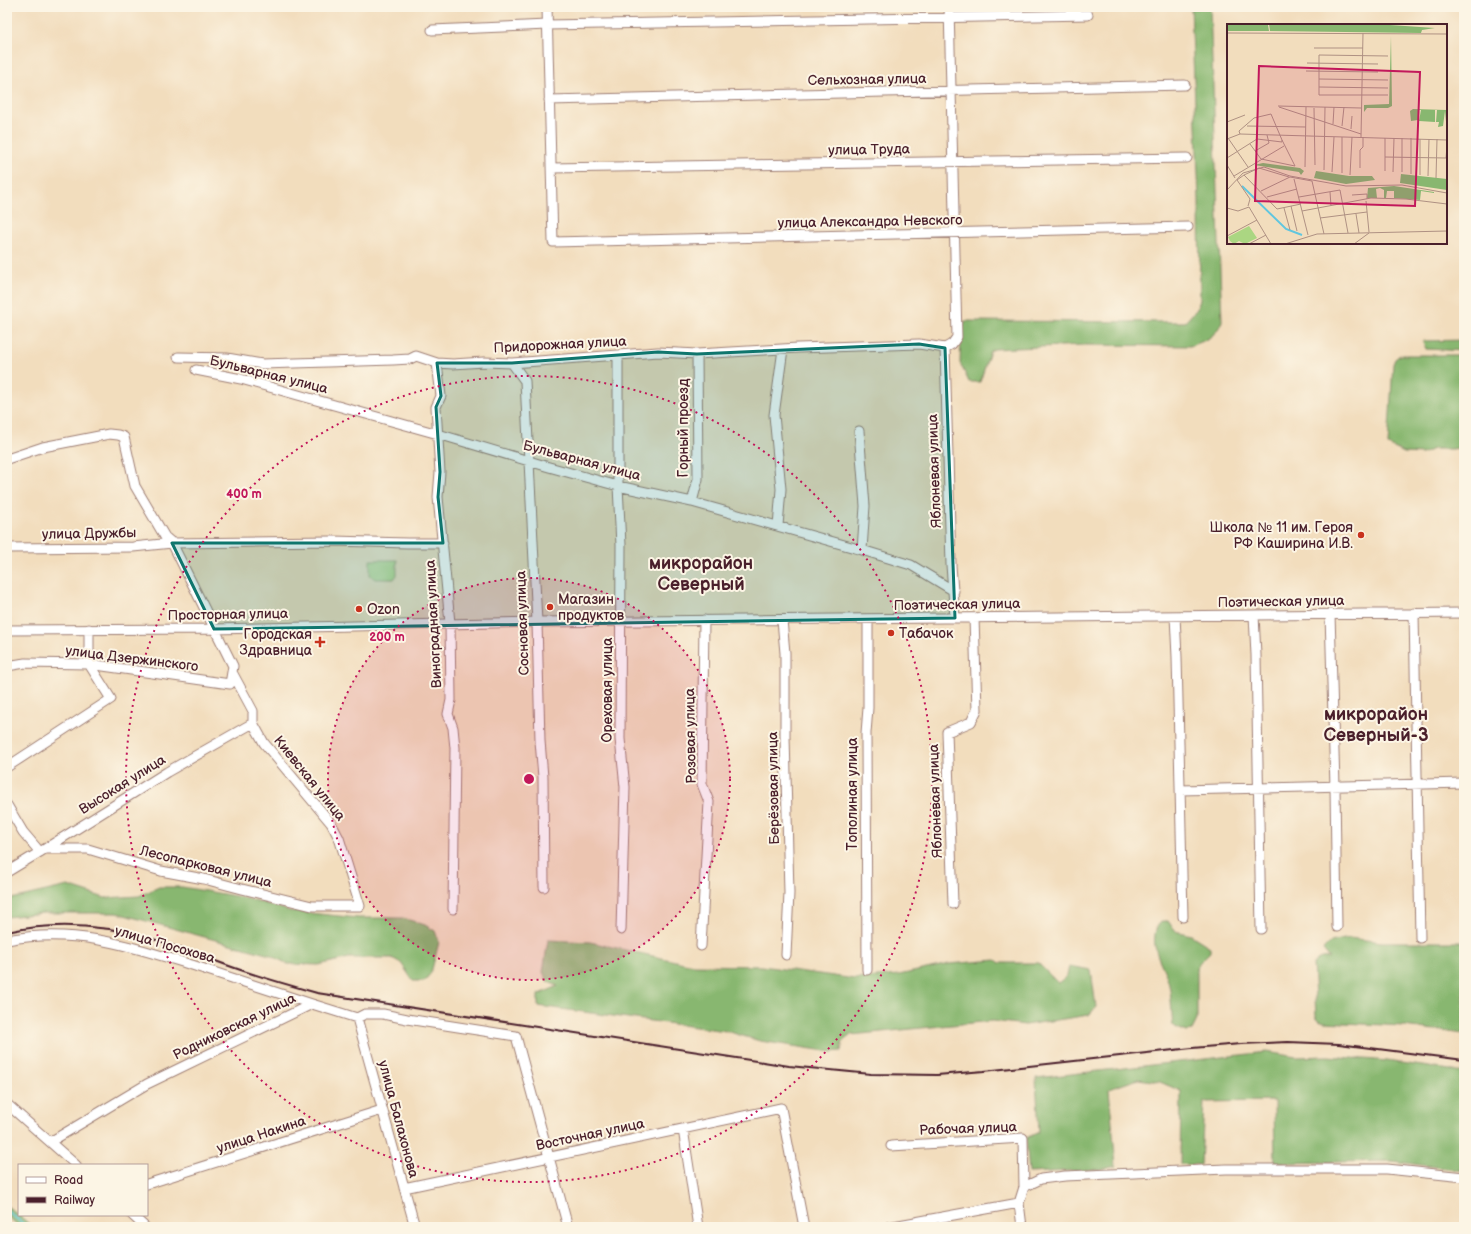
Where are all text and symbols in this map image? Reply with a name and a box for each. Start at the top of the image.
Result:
inset map [1227,24,1447,244]
street label: Сельхозная улица [808,70,927,89]
street label: улица Труда [828,140,911,159]
street label: улица Александра Невского [777,211,963,232]
street label: Придорожная улица [493,332,628,356]
street label: Бульварная улица [208,352,330,398]
street label: Горный проезд [675,378,692,478]
street label: Яблоневая улица [924,413,945,528]
street label: Бульварная улица [521,437,643,485]
text: 400 m [226,487,262,502]
place label: Школа № 11 им. Героя РФ Каширина И.В. [1210,519,1353,552]
street label: улица Дружбы [42,524,136,543]
marker: Школа № 11 им. Героя РФ Каширина И.В. [1356,530,1366,540]
district label: микрорайон Северный [649,553,753,595]
street label: Виноградная улица [422,559,445,689]
street label: Сосновая улица [512,570,533,676]
place label: Магазин продуктов [558,591,625,624]
street label: Поэтическая улица [1217,592,1345,611]
street label: Поэтическая улица [893,595,1021,614]
place label: Ozon [367,601,400,618]
marker: Магазин продуктов [545,602,555,612]
marker: Ozon [354,604,364,614]
street label: Просторная улица [168,605,289,624]
place label: Табачок [899,625,954,642]
place label: Городская Здравница [240,626,313,659]
marker: Табачок [886,628,896,638]
text: 200 m [369,630,405,645]
marker: Городская Здравница [315,637,325,647]
street label: Ореховая улица [599,637,616,743]
street label: улица Дзержинского [64,642,199,675]
street label: Розовая улица [681,687,700,784]
district label: микрорайон Северный-3 [1324,704,1429,746]
street label: Берёзовая улица [764,731,783,845]
street label: Киевская улица [270,732,350,825]
street label: Тополиная улица [844,737,861,850]
street label: Яблоневая улица [925,743,946,858]
street label: Высокая улица [76,751,169,818]
centre of rings [522,772,536,786]
street label: Лесопарковая улица [137,842,274,891]
street label: улица Посохова [113,922,218,967]
street label: Родниковская улица [170,989,299,1064]
street label: улица Балахонова [375,1058,423,1180]
street label: улица Накина [214,1112,309,1157]
street label: Восточная улица [534,1115,647,1154]
street label: Рабочая улица [919,1118,1018,1139]
legend [18,1164,148,1216]
text: Road [54,1173,83,1188]
text: Railway [54,1193,96,1208]

